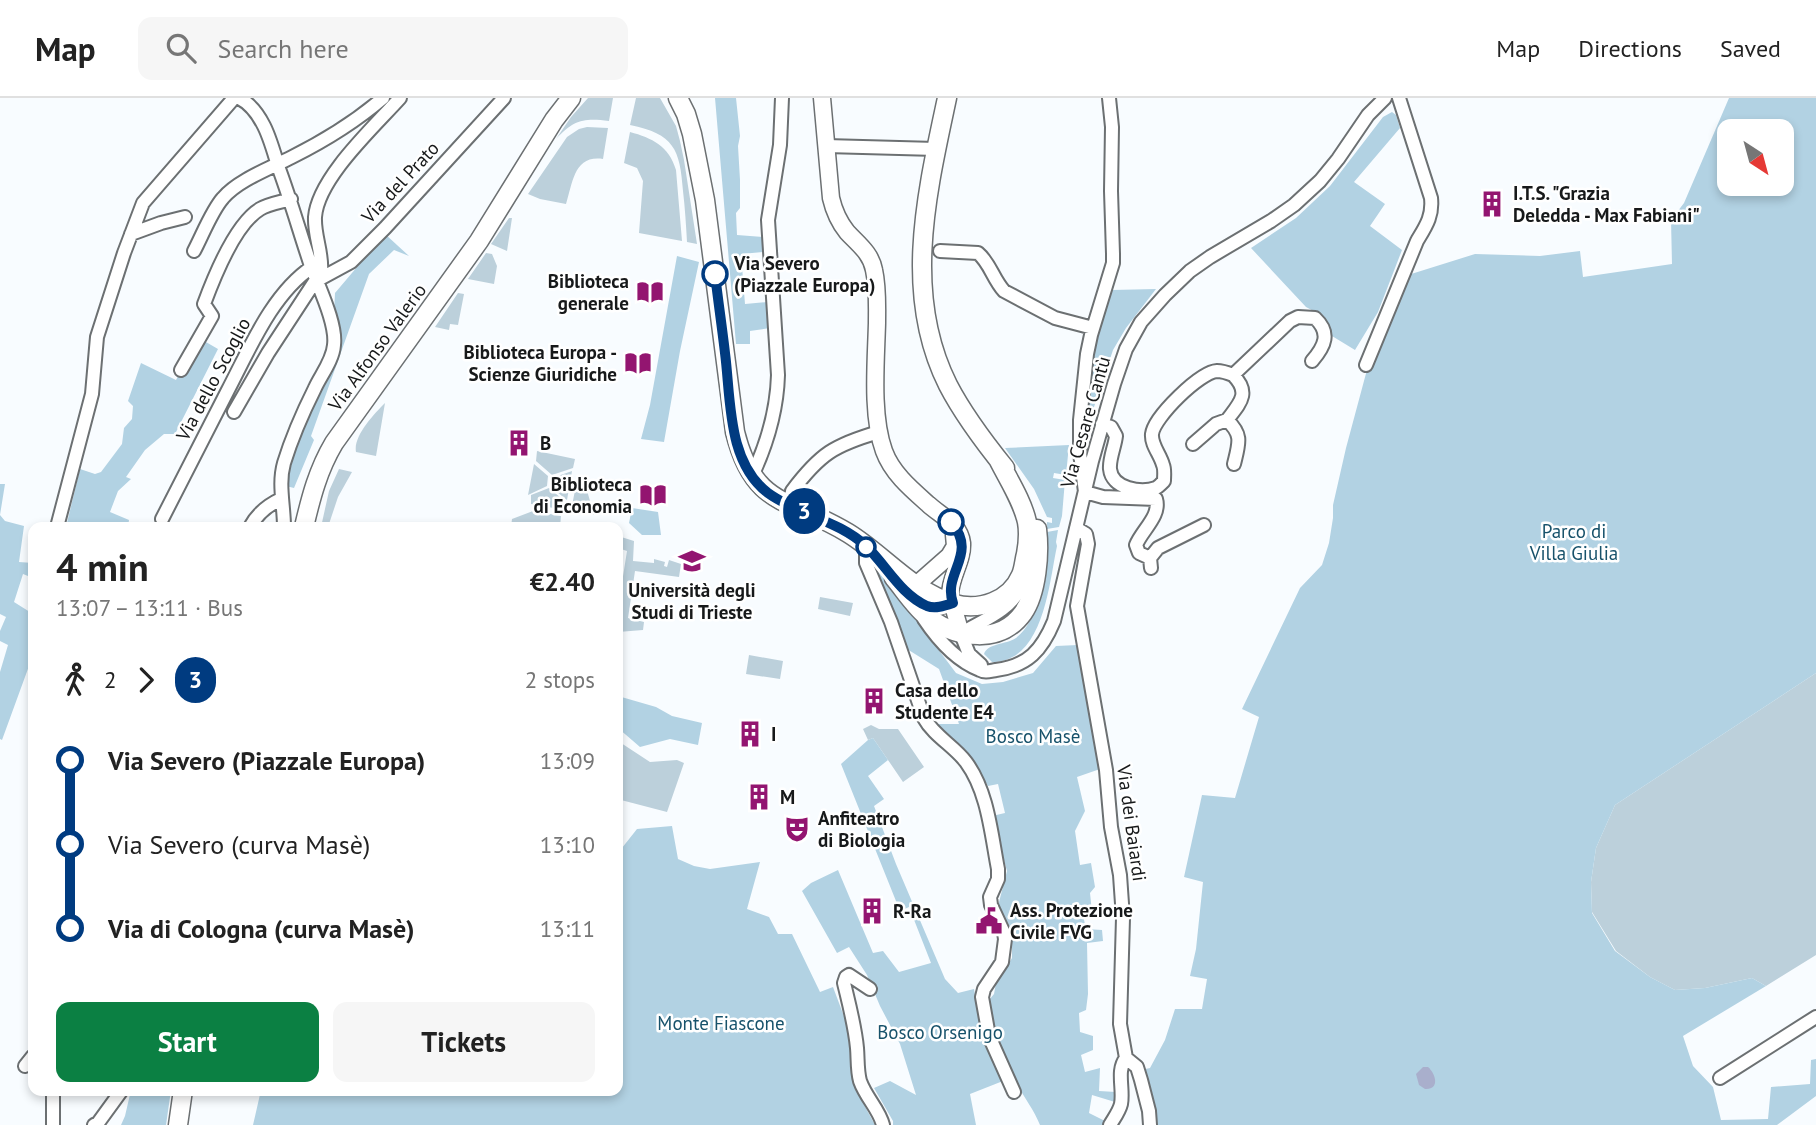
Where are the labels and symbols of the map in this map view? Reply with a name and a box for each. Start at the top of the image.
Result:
north arrow [1717,119,1794,196]
street label: Via del Prato [355,136,444,229]
place label: I.T.S. "Grazia Deledda - Max Fabiani" [1513,181,1700,227]
building icon: I.T.S. "Grazia Deledda - Max Fabiani" [1477,189,1507,219]
place label: Via Severo (Piazzale Europa) [733,251,875,297]
marker: Via Severo (Piazzale Europa) [702,261,728,287]
place label: Biblioteca generale [548,269,629,315]
library icon: Biblioteca generale [635,277,665,307]
street label: Via Alfonso Valerio [322,279,431,416]
street label: Via dello Scoglio [170,313,256,446]
place label: Biblioteca Europa - Scienze Giuridiche [464,340,617,386]
library icon: Biblioteca Europa - Scienze Giuridiche [623,348,653,378]
street label: Via Cesare Cantù [1054,353,1115,492]
building icon: B [504,428,534,458]
place label: B [540,431,551,455]
place label: Biblioteca di Economia [533,472,632,518]
library icon: Biblioteca di Economia [638,480,668,510]
line badge: 3 [781,488,827,534]
unlabelled marker [938,509,964,535]
park label: Parco di Villa Giulia [1529,519,1618,565]
unlabelled marker [856,537,876,557]
school or university icon: Università degli Studi di Trieste [677,546,707,576]
place label: Università degli Studi di Trieste [628,578,756,624]
place label: Casa dello Studente E4 [895,678,994,724]
building icon: Casa dello Studente E4 [859,686,889,716]
building icon: I [735,719,765,749]
place label: I [771,722,776,746]
park label: Bosco Masè [986,724,1080,748]
street label: Via dei Baiardi [1112,762,1152,883]
building icon: M [744,782,774,812]
place label: M [780,785,795,809]
place label: Anfiteatro di Biologia [818,806,905,852]
theatre icon: Anfiteatro di Biologia [782,814,812,844]
building icon: R-Ra [857,896,887,926]
place label: Ass. Protezione Civile FVG [1010,898,1133,944]
place label: R-Ra [893,899,931,923]
public building icon: Ass. Protezione Civile FVG [974,906,1004,936]
park label: Monte Fiascone [657,1011,785,1035]
park label: Bosco Orsenigo [877,1020,1003,1044]

